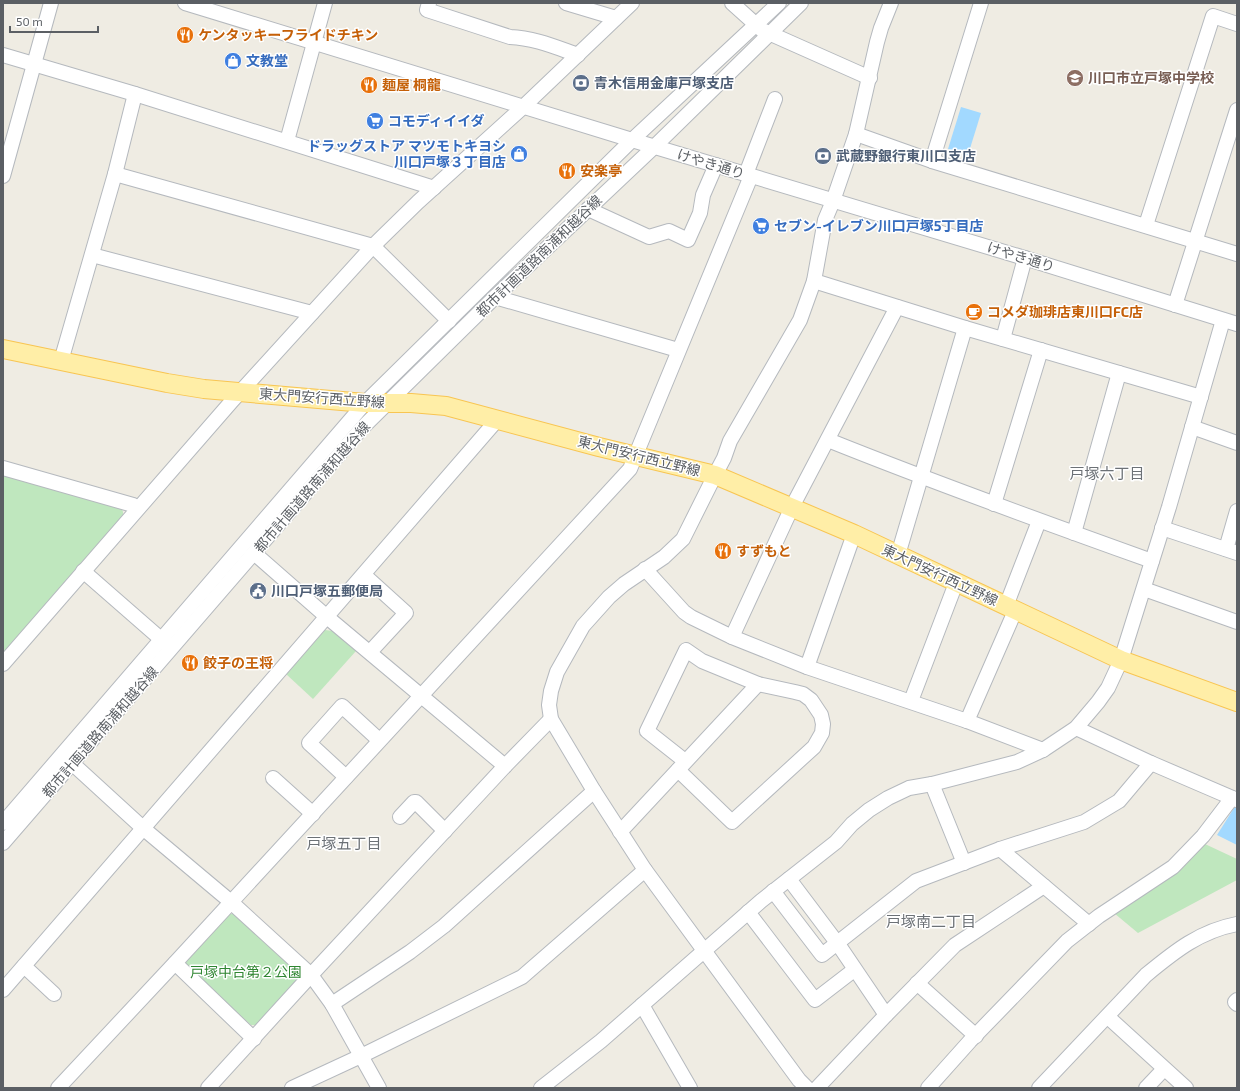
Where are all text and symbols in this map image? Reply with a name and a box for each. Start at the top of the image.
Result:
scale bar [10,8,98,34]
text: 50 m [16,14,43,28]
restaurant icon: ケンタッキーフライドチキン [175,25,195,45]
place label: ケンタッキーフライドチキン [198,26,378,43]
shop icon: 文教堂 [223,51,243,71]
place label: 文教堂 [246,52,288,69]
school or university icon: 川口市立戸塚中学校 [1065,68,1085,88]
place label: 川口市立戸塚中学校 [1088,69,1214,86]
bank icon: 青木信用金庫戸塚支店 [571,73,591,93]
place label: 青木信用金庫戸塚支店 [594,74,734,91]
restaurant icon: 麺屋 桐龍 [359,75,379,95]
place label: 麺屋 桐龍 [382,76,441,93]
supermarket icon: コモディイイダ [365,111,385,131]
place label: コモディイイダ [388,112,484,129]
place label: ドラッグストア マツモトキヨシ 川口戸塚３丁目店 [307,137,506,170]
shop icon: ドラッグストア マツモトキヨシ 川口戸塚３丁目店 [509,144,529,164]
street label: けやき通り [675,145,747,182]
bank icon: 武蔵野銀行東川口支店 [813,146,833,166]
place label: 武蔵野銀行東川口支店 [836,147,976,164]
restaurant icon: 安楽亭 [557,161,577,181]
place label: 安楽亭 [580,162,622,179]
street label: 都市計画道路南浦和越谷線 [472,191,605,320]
supermarket icon: セブン-イレブン川口戸塚5丁目店 [751,216,771,236]
place label: セブン-イレブン川口戸塚5丁目店 [774,217,984,234]
street label: けやき通り [985,238,1057,275]
cafe icon: コメダ珈琲店東川口FC店 [964,302,984,322]
place label: コメダ珈琲店東川口FC店 [987,303,1143,320]
street label: 東大門安行西立野線 [259,385,385,410]
street label: 都市計画道路南浦和越谷線 [250,418,373,556]
street label: 東大門安行西立野線 [576,432,702,479]
district label: 戸塚六丁目 [1069,464,1145,482]
street label: 東大門安行西立野線 [880,540,1001,609]
restaurant icon: すずもと [713,541,733,561]
place label: すずもと [736,542,792,559]
public building icon: 川口戸塚五郵便局 [248,581,268,601]
place label: 川口戸塚五郵便局 [271,582,383,599]
restaurant icon: 餃子の王将 [180,653,200,673]
place label: 餃子の王将 [203,654,273,671]
street label: 都市計画道路南浦和越谷線 [38,663,161,801]
district label: 戸塚五丁目 [306,834,382,852]
district label: 戸塚南二丁目 [886,912,976,930]
park label: 戸塚中台第２公園 [190,963,302,980]

